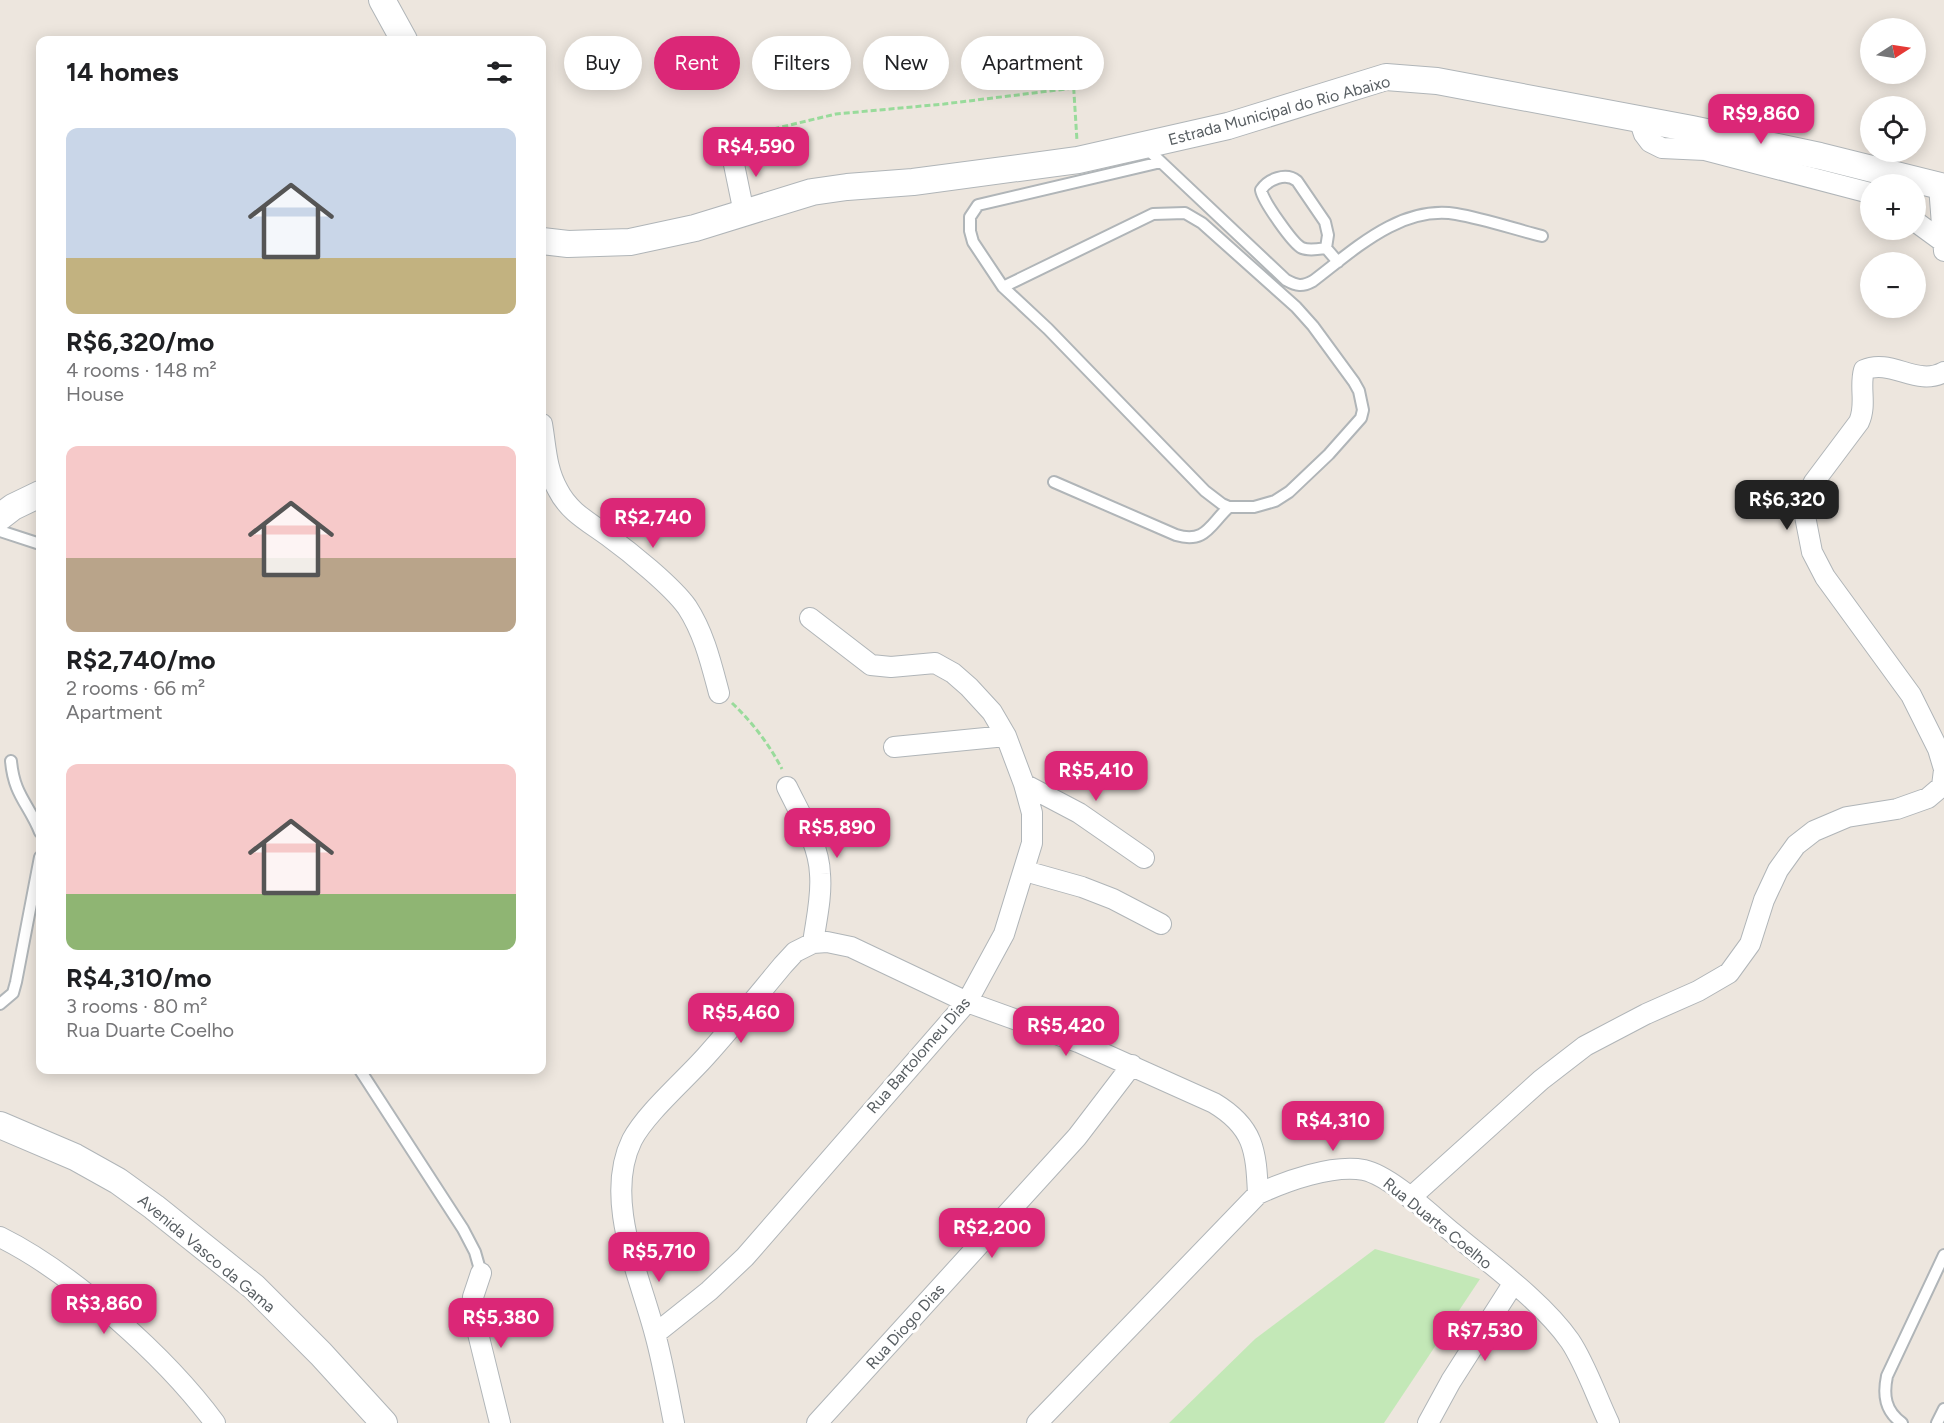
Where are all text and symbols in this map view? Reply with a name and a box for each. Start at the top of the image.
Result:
north arrow [1860,18,1926,84]
map controls [1860,18,1926,318]
chip: Buy [564,36,642,90]
chip: Rent [654,36,740,90]
chip: Filters [752,36,851,90]
chip: New [863,36,949,90]
chip: Apartment [961,36,1104,90]
text: 14 homes [66,56,179,88]
icon: filters [483,56,516,89]
street label: Estrada Municipal do Rio Abaixo [1166,72,1392,149]
pin: R$9,860 [1706,94,1816,145]
button: locate [1860,96,1926,162]
text: R$9,860 [1722,101,1800,125]
pin: R$4,590 [701,127,811,178]
text: R$4,590 [717,134,795,158]
icon: home [237,167,345,275]
button: + [1860,174,1926,240]
button: − [1860,252,1926,318]
text: R$6,320/mo [66,326,214,358]
text: 4 rooms · 148 m² [66,358,217,382]
text: House [66,382,124,406]
pin: R$6,320 [1732,480,1842,531]
icon: home [237,485,345,593]
text: R$6,320 [1749,487,1825,511]
pin: R$2,740 [598,498,708,549]
text: R$2,740 [614,505,692,529]
text: R$2,740/mo [66,644,216,676]
text: 2 rooms · 66 m² [66,676,205,700]
text: Apartment [66,700,163,724]
pin: R$5,410 [1041,751,1151,802]
text: R$5,410 [1059,758,1133,782]
icon: home [237,803,345,911]
pin: R$5,890 [782,808,892,859]
text: R$5,890 [798,815,876,839]
text: R$4,310/mo [66,962,212,994]
pin: R$5,460 [686,993,796,1044]
street label: Rua Bartolomeu Dias [863,993,974,1117]
text: 3 rooms · 80 m² [66,994,207,1018]
text: R$5,460 [702,1000,780,1024]
pin: R$5,420 [1011,1006,1121,1057]
text: R$5,420 [1027,1013,1105,1037]
text: Rua Duarte Coelho [66,1018,234,1042]
pin: R$4,310 [1278,1101,1388,1152]
text: R$4,310 [1296,1108,1370,1132]
street label: Rua Duarte Coelho [1379,1174,1496,1273]
street label: Avenida Vasco da Gama [134,1190,279,1316]
pin: R$2,200 [937,1208,1047,1259]
text: R$2,200 [953,1215,1031,1239]
pin: R$5,710 [604,1232,714,1283]
text: R$5,710 [622,1239,696,1263]
street label: Rua Diogo Dias [862,1280,949,1373]
pin: R$3,860 [49,1284,159,1335]
text: R$3,860 [65,1291,143,1315]
pin: R$5,380 [446,1298,556,1349]
text: R$5,380 [462,1305,540,1329]
pin: R$7,530 [1430,1311,1540,1362]
text: R$7,530 [1447,1318,1523,1342]

